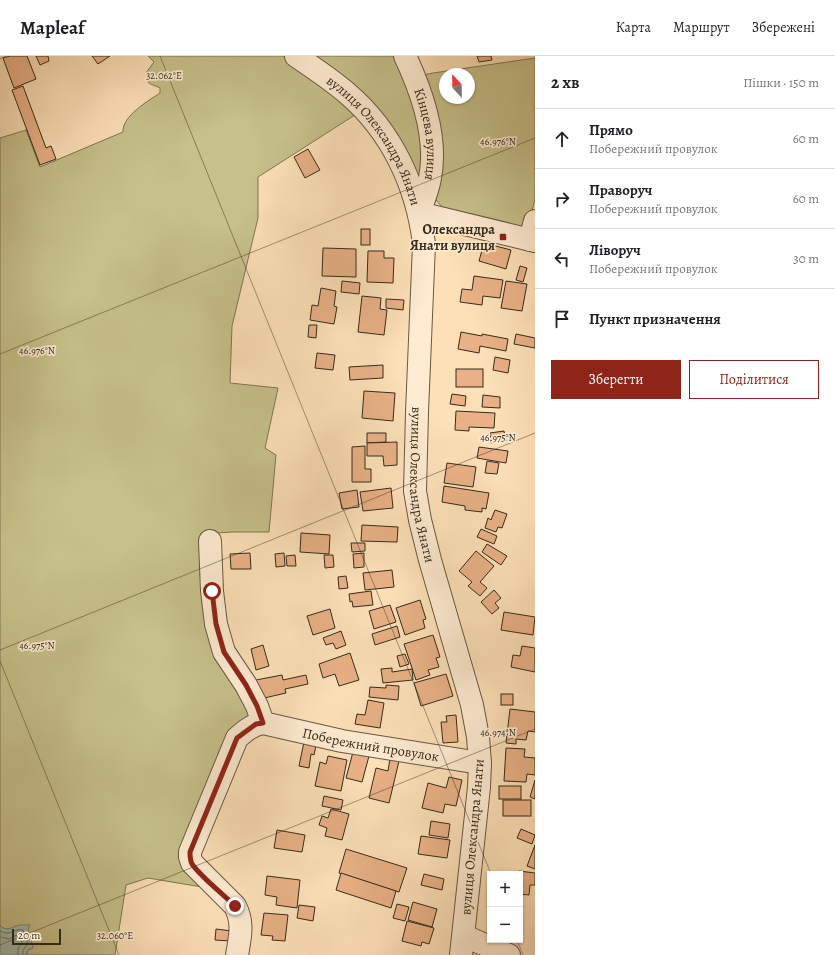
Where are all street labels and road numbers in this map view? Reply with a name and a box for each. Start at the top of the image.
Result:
street label: вулиця Олександра Янати [322,71,425,208]
street label: Кінцева вулиця [409,85,441,182]
street label: вулиця Олександра Янати [405,406,439,565]
street label: Побережний провулок [300,723,440,766]
street label: вулиця Олександра Янати [456,758,489,916]

